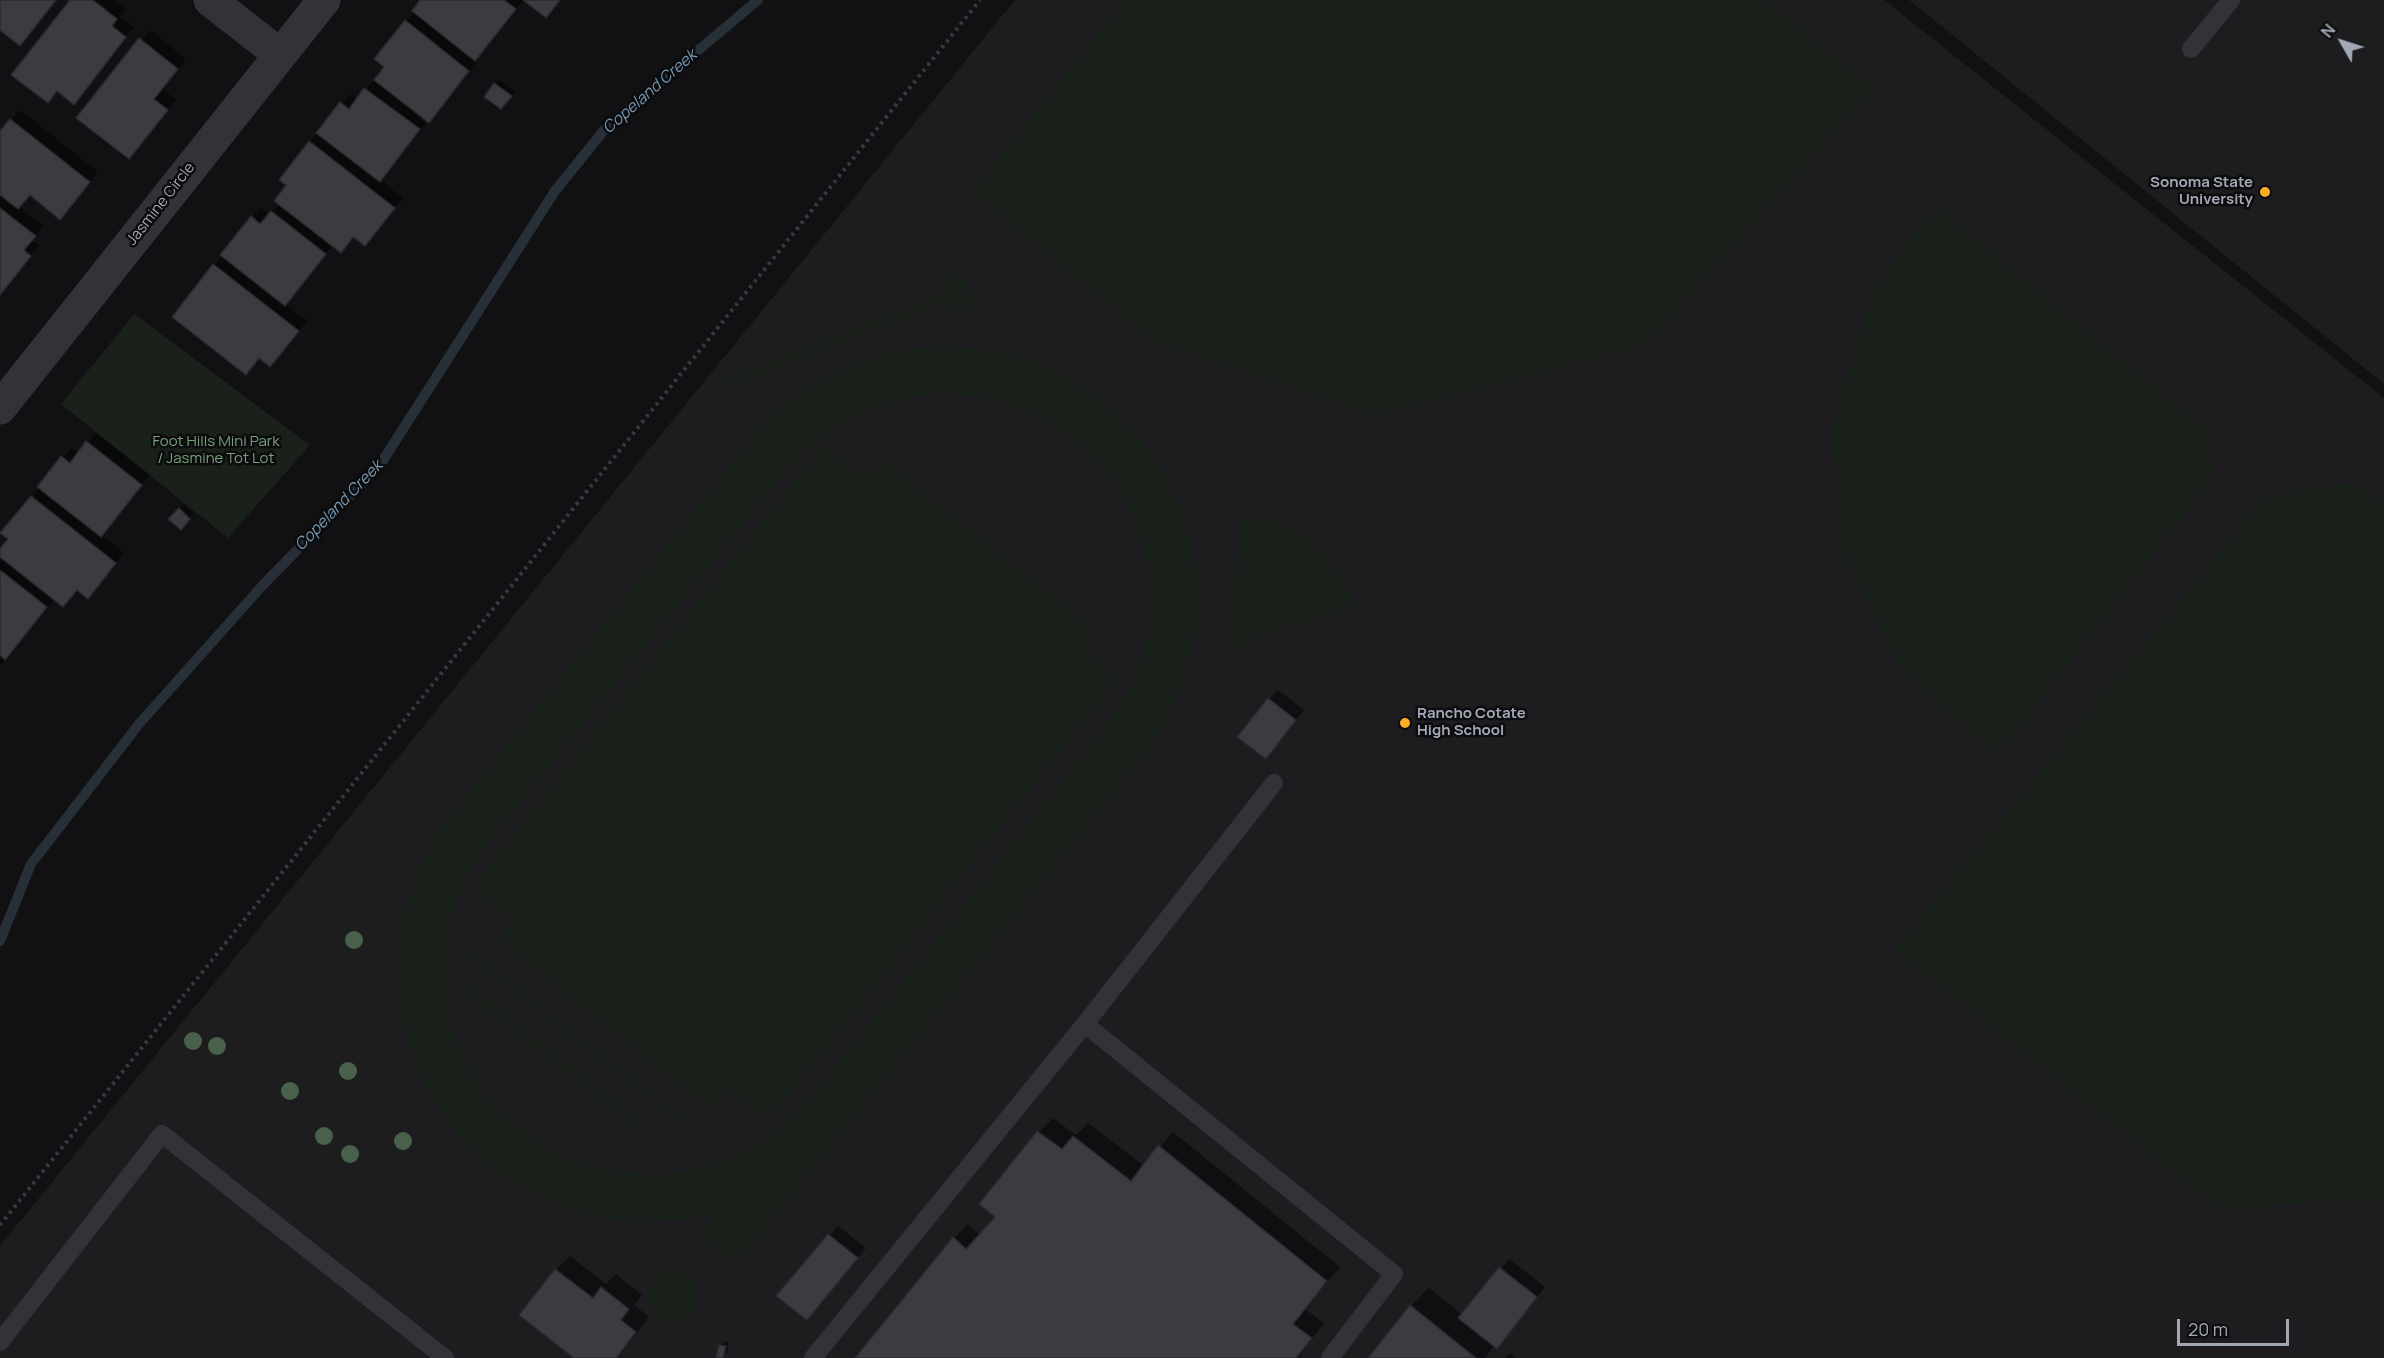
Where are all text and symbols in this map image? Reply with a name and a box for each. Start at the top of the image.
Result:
north arrow [2312,12,2372,72]
text: N [2316,19,2340,42]
water label: Copeland Creek [599,46,701,138]
street label: Jasmine Circle [123,159,199,249]
place label: Sonoma State University [2150,174,2253,209]
marker: Sonoma State University [2258,185,2272,199]
park label: Foot Hills Mini Park / Jasmine Tot Lot [152,433,280,468]
water label: Copeland Creek [291,457,387,555]
place label: Rancho Cotate High School [1417,705,1526,740]
marker: Rancho Cotate High School [1398,716,1412,730]
scale bar [2180,1307,2292,1345]
text: 20 m [2188,1317,2228,1341]

